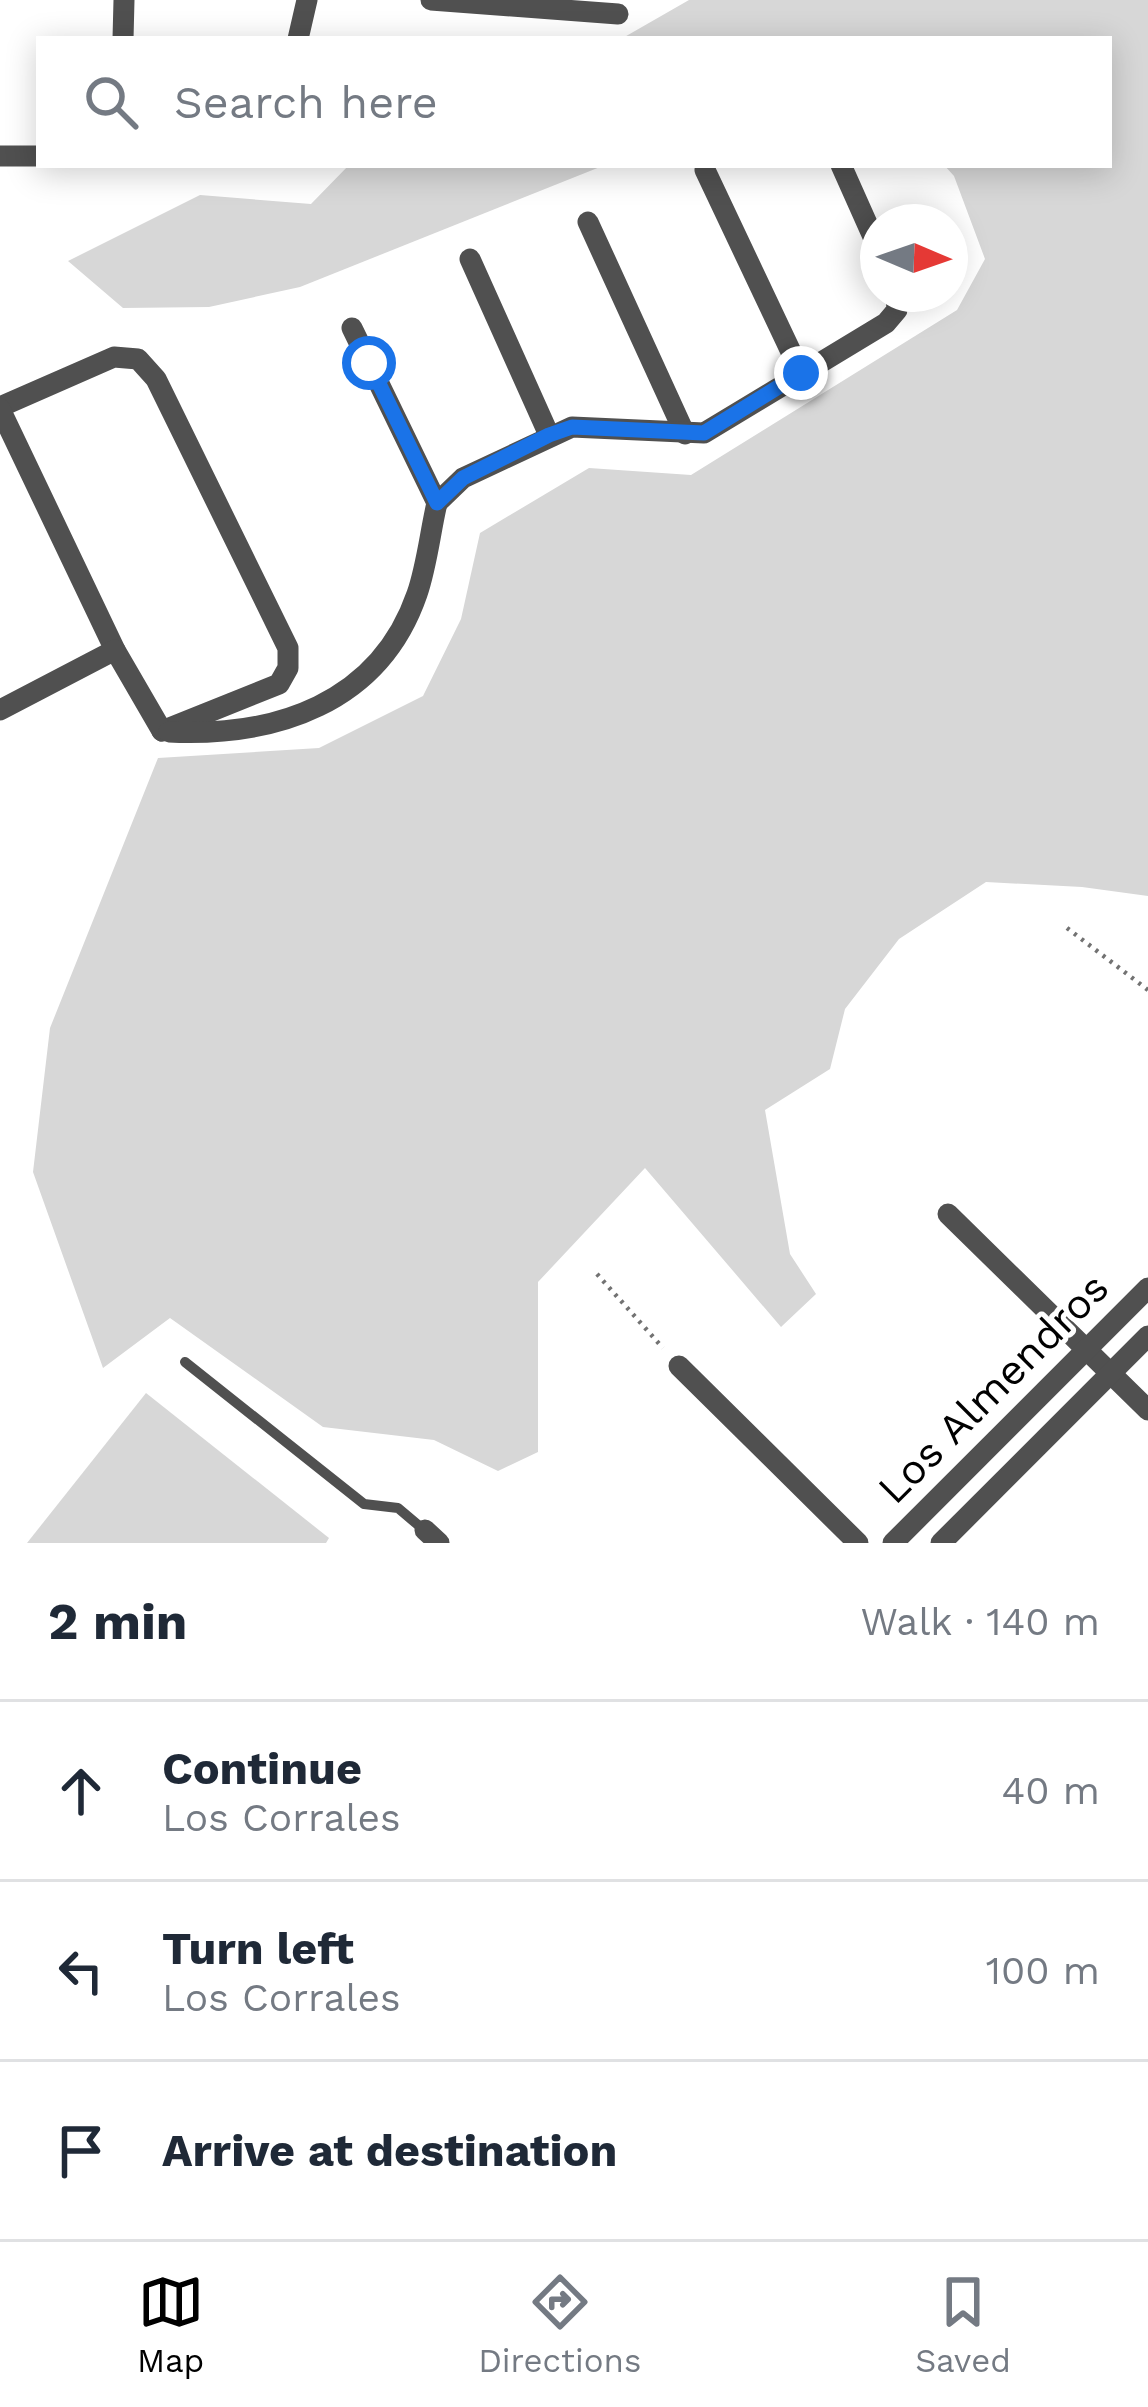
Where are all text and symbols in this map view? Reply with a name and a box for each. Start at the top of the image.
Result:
search box [36,36,1112,168]
icon: search [78,69,144,135]
text: Search here [174,76,438,129]
north arrow [860,204,968,312]
route start [342,336,396,390]
route end [774,346,828,400]
street label: Los Almendros [868,1263,1118,1513]
text: 2 min [48,1592,187,1651]
text: Walk · 140 m [860,1599,1100,1644]
text: Continue [162,1742,362,1795]
icon: ahead [48,1758,114,1824]
text: 40 m [1001,1768,1100,1813]
text: Los Corrales [162,1795,401,1840]
text: Turn left [162,1922,354,1975]
icon: left [48,1938,114,2004]
text: 100 m [986,1948,1100,1993]
text: Los Corrales [162,1975,401,2020]
icon: arrive [48,2118,114,2184]
text: Arrive at destination [162,2124,617,2177]
tab: Map [137,2269,204,2380]
tab: Directions [478,2269,641,2380]
tab: Saved [915,2269,1011,2380]

